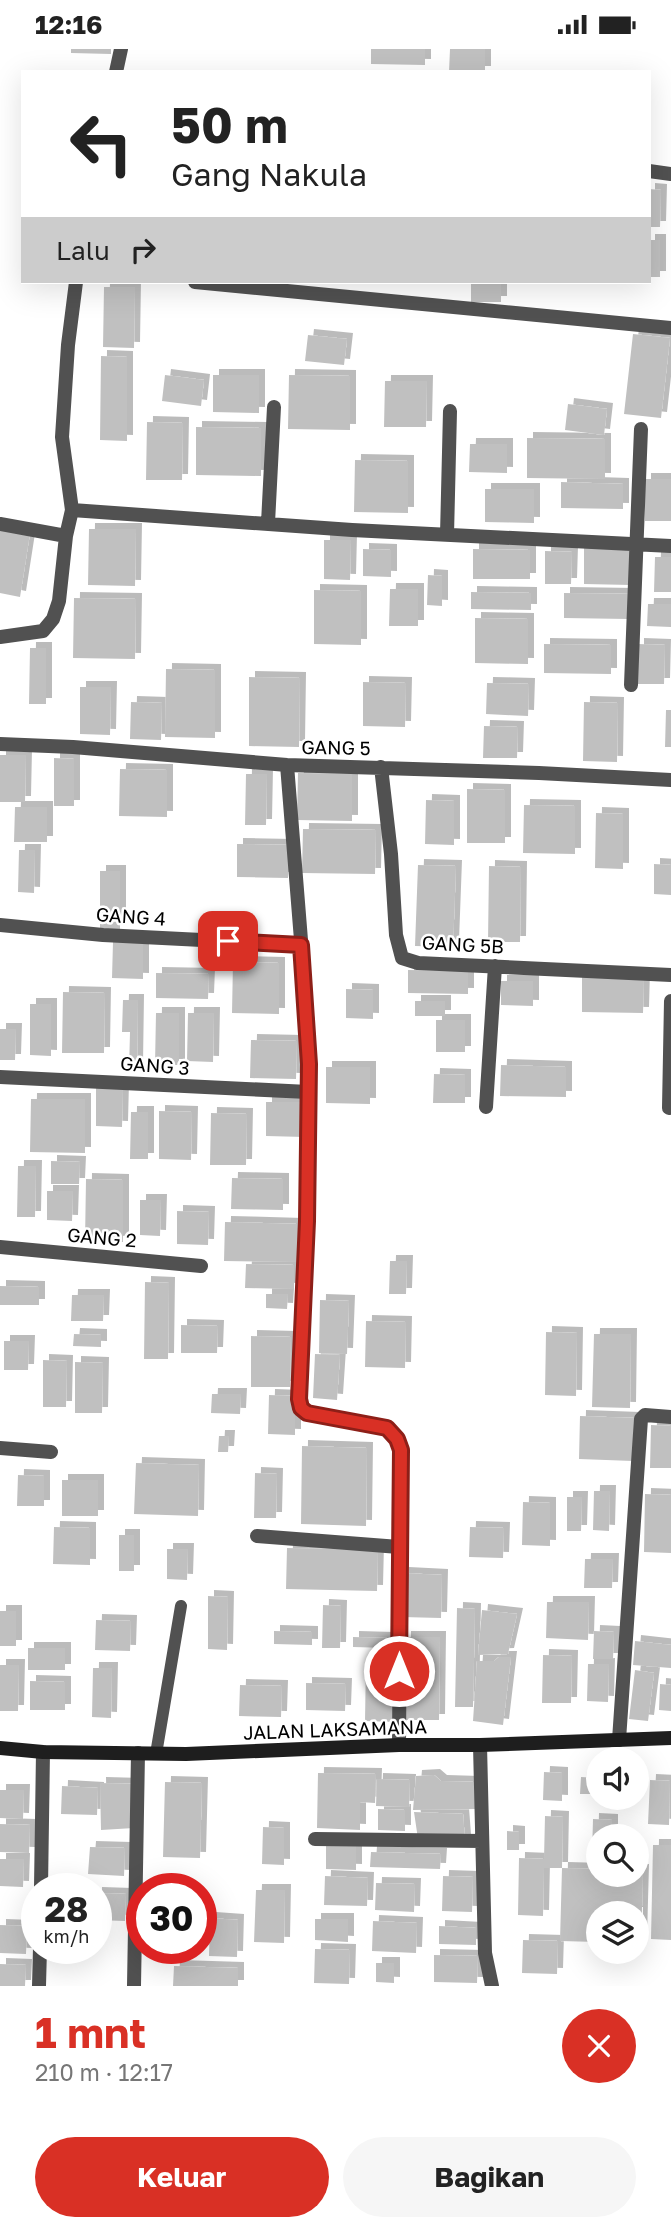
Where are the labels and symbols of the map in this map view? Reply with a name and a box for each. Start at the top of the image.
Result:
street label: GANG 5 [301,735,371,759]
street label: GANG 4 [95,902,167,930]
pin [198,911,258,971]
street label: GANG 5B [421,930,505,958]
street label: GANG 3 [120,1051,190,1079]
street label: GANG 2 [66,1223,138,1251]
position arrow [362,1634,436,1708]
street label: JALAN LAKSAMANA [243,1714,428,1744]
speed limit sign: 30 [126,1873,217,1964]

